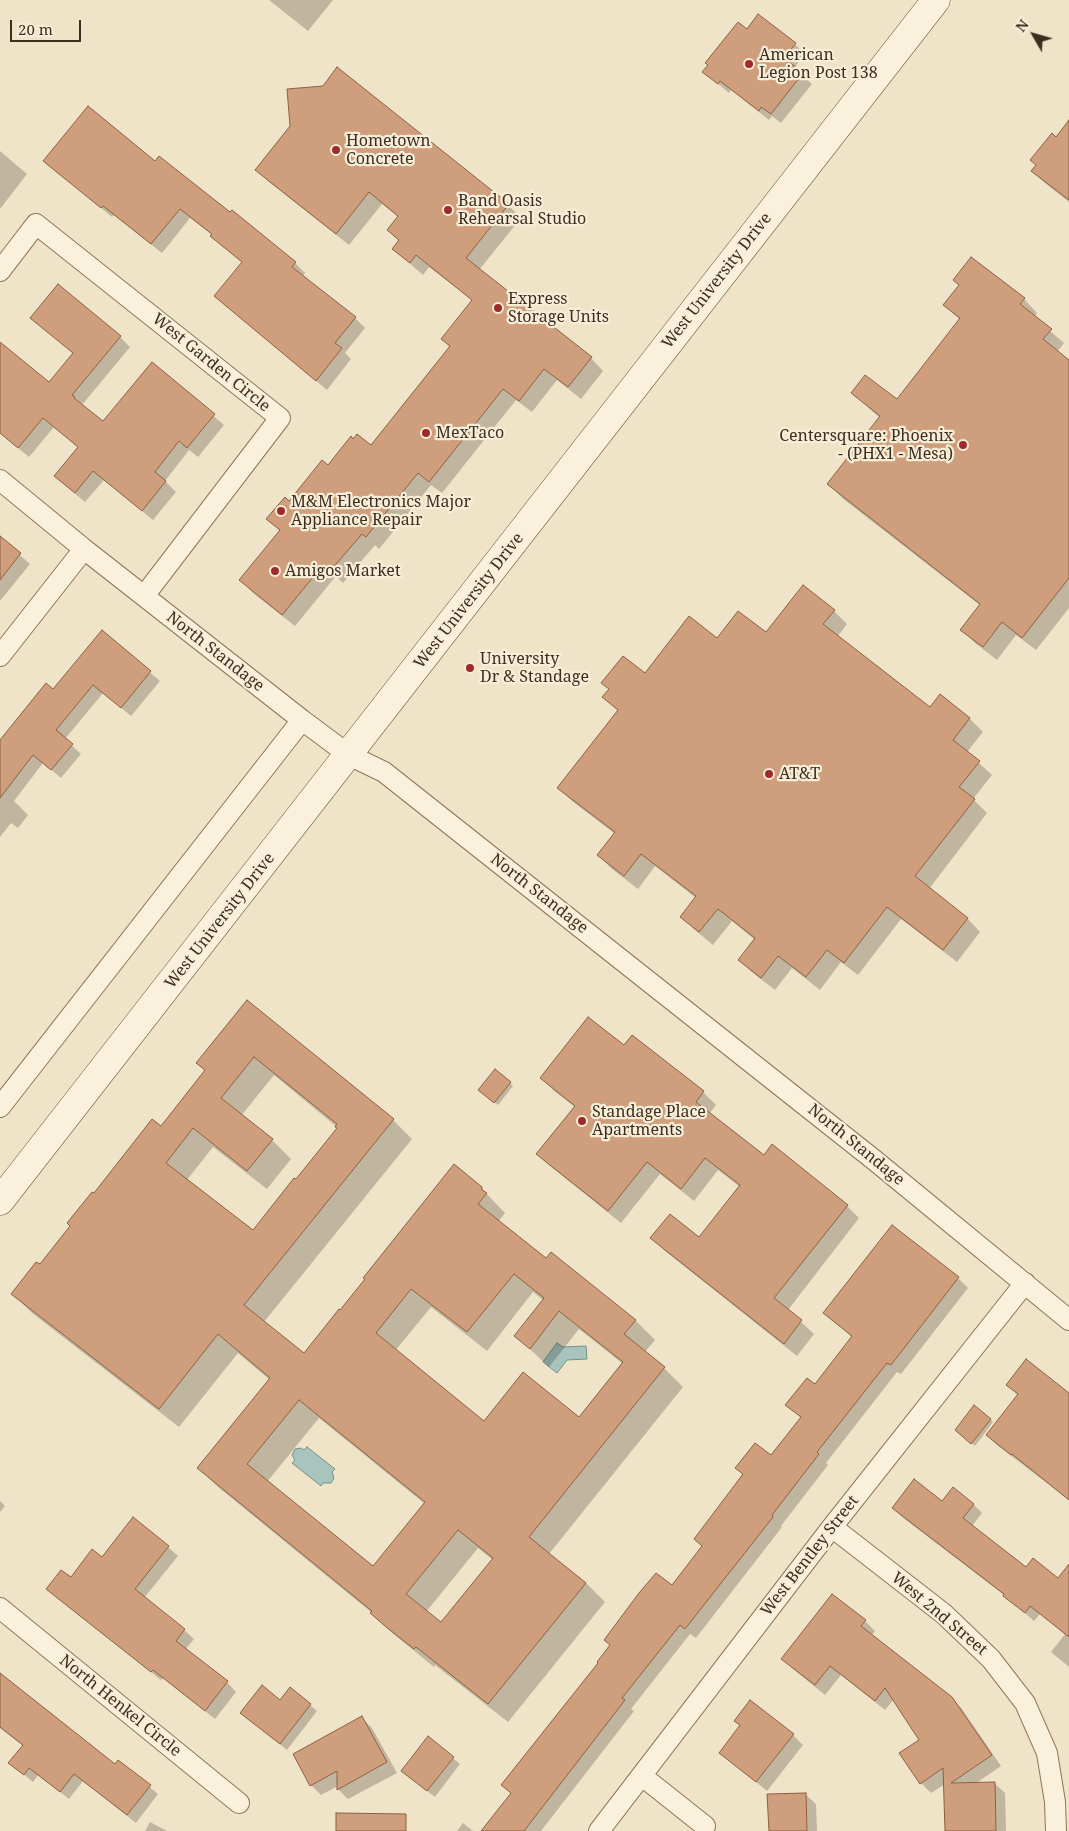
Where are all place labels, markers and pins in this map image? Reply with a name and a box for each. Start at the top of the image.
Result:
place label: American Legion Post 138 [759,45,878,83]
marker: American Legion Post 138 [743,58,755,70]
place label: Hometown Concrete [346,131,431,169]
marker: Hometown Concrete [330,144,342,156]
place label: Band Oasis Rehearsal Studio [458,191,586,229]
marker: Band Oasis Rehearsal Studio [442,204,454,216]
place label: Express Storage Units [508,289,609,327]
marker: Express Storage Units [492,302,504,314]
place label: MexTaco [436,423,504,443]
place label: Centersquare: Phoenix - (PHX1 - Mesa) [779,426,953,464]
marker: MexTaco [420,427,432,439]
marker: Centersquare: Phoenix - (PHX1 - Mesa) [957,439,969,451]
place label: M&M Electronics Major Appliance Repair [291,492,471,530]
marker: M&M Electronics Major Appliance Repair [275,505,287,517]
place label: Amigos Market [285,561,401,581]
marker: Amigos Market [269,565,281,577]
place label: University Dr & Standage [480,649,589,687]
marker: University Dr & Standage [464,662,476,674]
place label: AT&T [779,764,820,784]
marker: AT&T [763,768,775,780]
place label: Standage Place Apartments [592,1102,706,1140]
marker: Standage Place Apartments [576,1115,588,1127]

